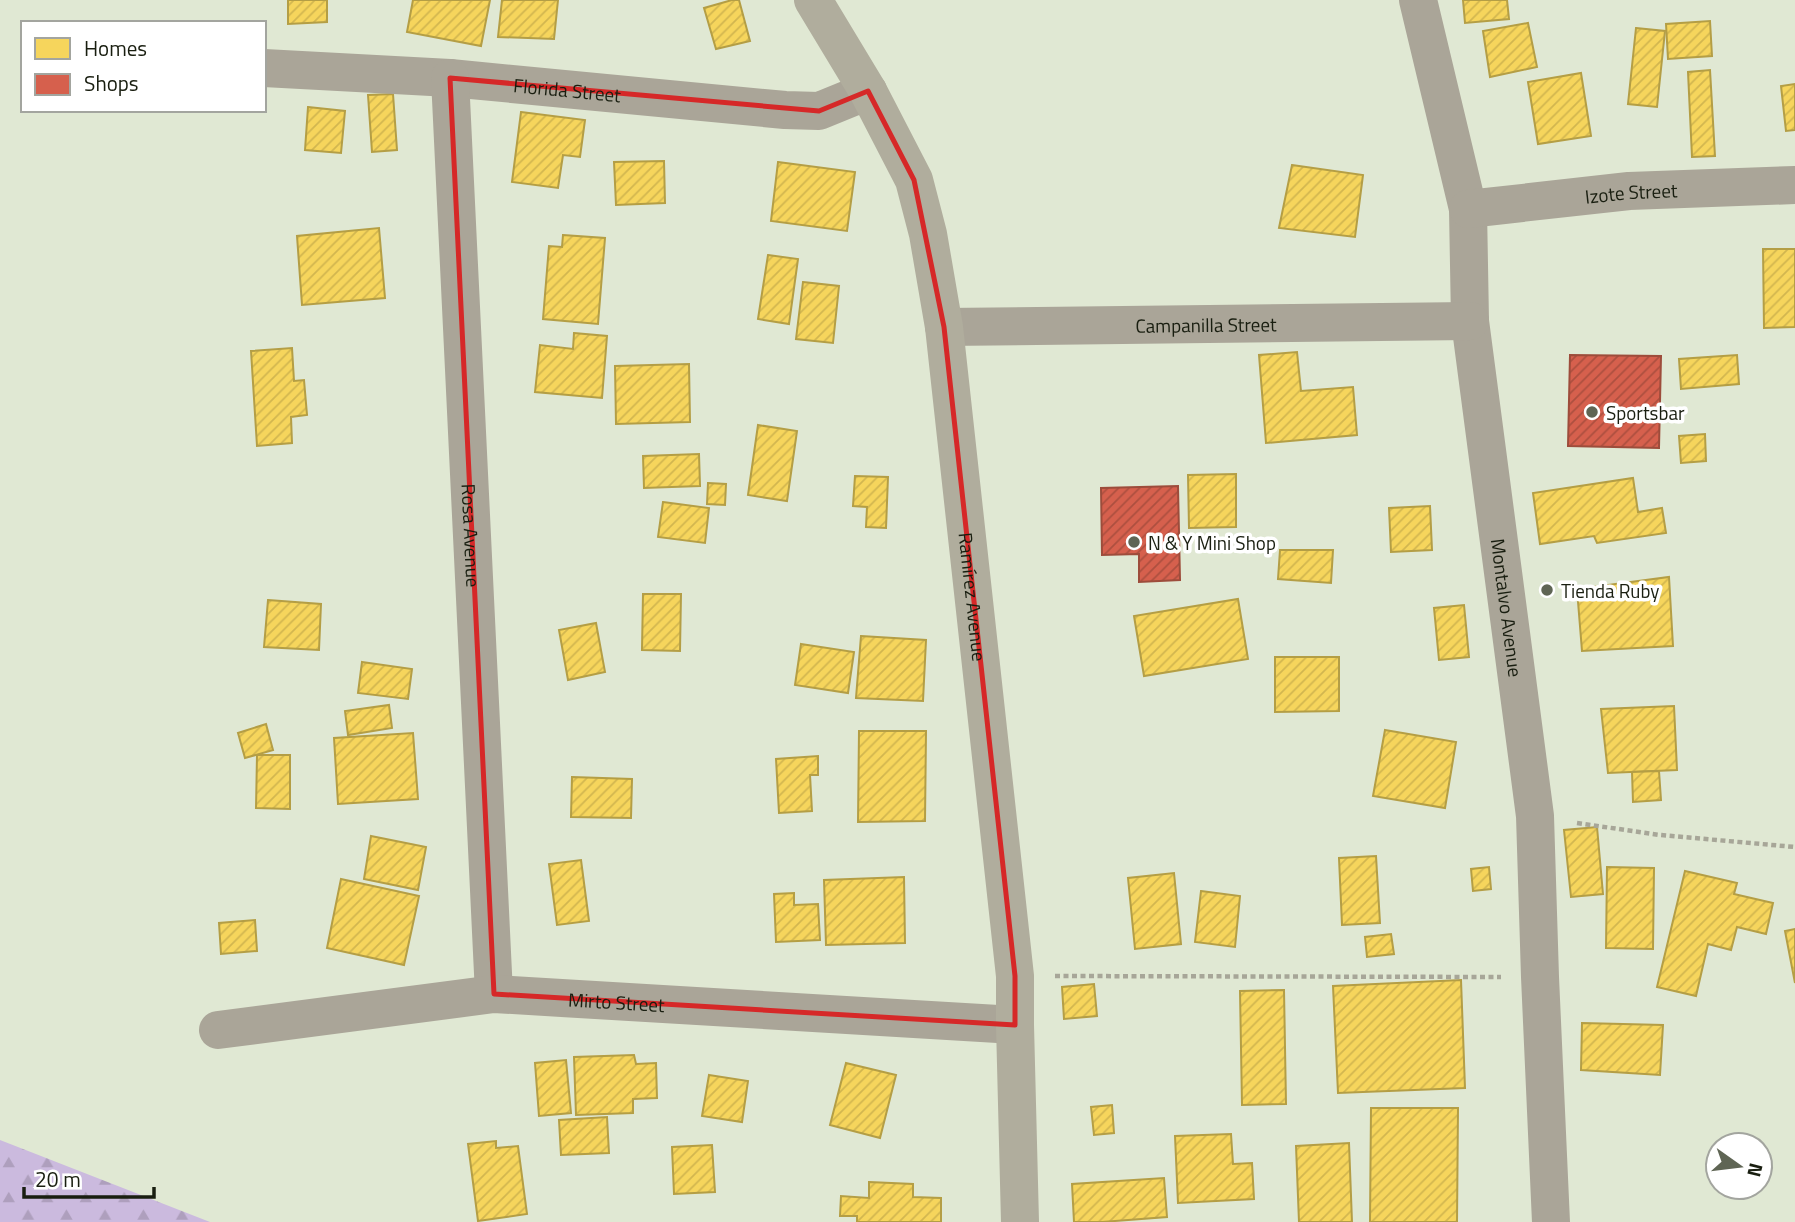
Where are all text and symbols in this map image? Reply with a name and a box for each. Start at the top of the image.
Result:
legend [21,21,266,112]
text: Homes [84,32,147,64]
text: Shops [84,67,139,99]
street label: Florida Street [512,70,623,109]
street label: Izote Street [1583,175,1678,210]
street label: Campanilla Street [1135,309,1277,339]
place label: Sportsbar [1606,398,1685,427]
marker: Sportsbar [1584,404,1600,420]
street label: Rosa Avenue [455,483,489,588]
place label: N & Y Mini Shop [1148,528,1276,557]
street label: Ramírez Avenue [952,531,995,663]
marker: N & Y Mini Shop [1126,534,1142,550]
street label: Montalvo Avenue [1484,537,1531,679]
place label: Tienda Ruby [1561,576,1659,605]
marker: Tienda Ruby [1539,582,1555,598]
street label: Mirto Street [567,984,666,1019]
north arrow [1704,1131,1774,1201]
scale bar [24,1156,154,1200]
text: N [1740,1160,1772,1180]
text: 20 m [35,1163,81,1195]

